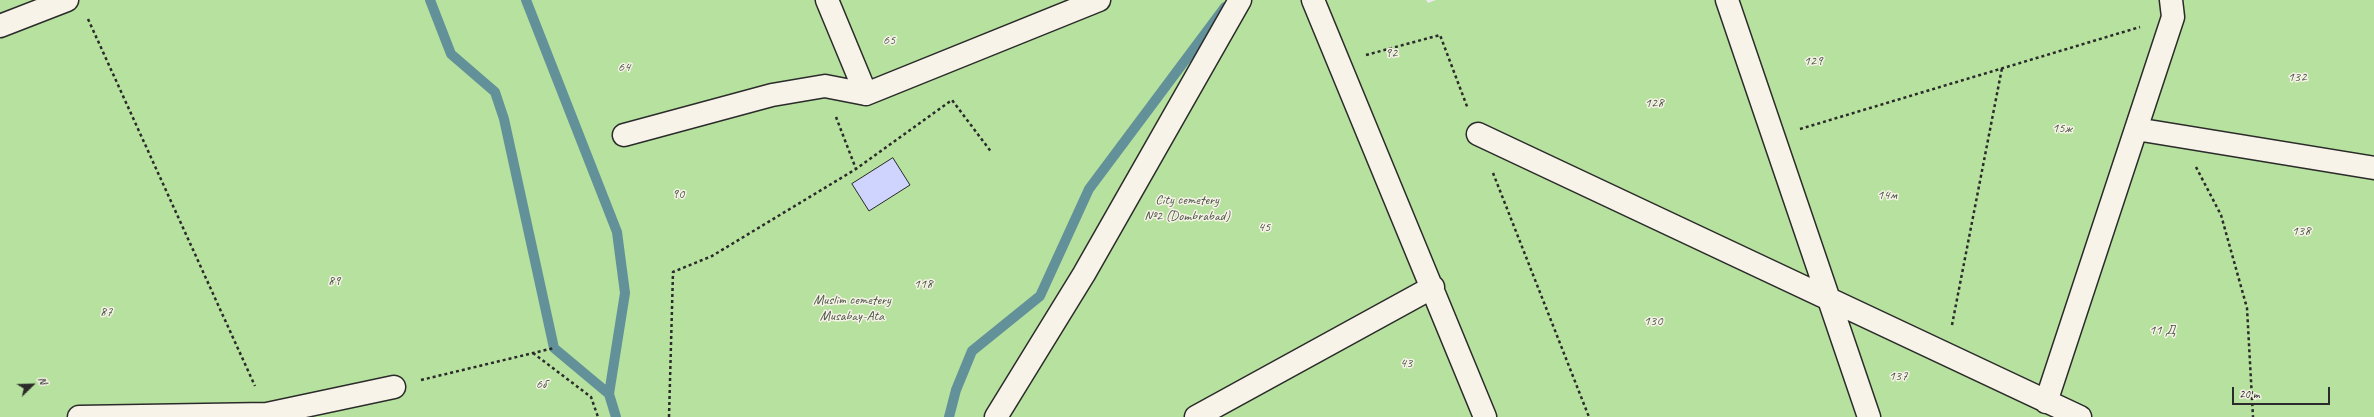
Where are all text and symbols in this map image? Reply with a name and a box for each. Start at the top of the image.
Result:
park label: 65 [883,32,895,48]
park label: 92 [1385,45,1397,61]
park label: 129 [1804,53,1822,69]
park label: 64 [618,59,630,75]
park label: 132 [2288,69,2306,85]
park label: 128 [1645,95,1663,111]
park label: 15ж [2052,120,2072,136]
park label: 90 [672,186,684,202]
park label: 14м [1877,187,1897,203]
park label: City cemetery №2 (Dombrabad) [1144,192,1230,224]
park label: 45 [1258,219,1270,235]
park label: 138 [2292,223,2310,239]
park label: 89 [328,273,340,289]
park label: 118 [914,276,932,292]
park label: Muslim cemetery Musabay-Ata [813,292,891,324]
park label: 87 [100,304,112,320]
park label: 130 [1644,313,1662,329]
park label: 11 Д [2149,322,2175,338]
park label: 43 [1400,355,1412,371]
north arrow [12,365,52,405]
park label: 137 [1889,368,1907,384]
text: N [35,374,51,386]
park label: 6б [536,376,546,392]
scale bar [2234,379,2332,405]
text: 20 m [2239,386,2259,402]

